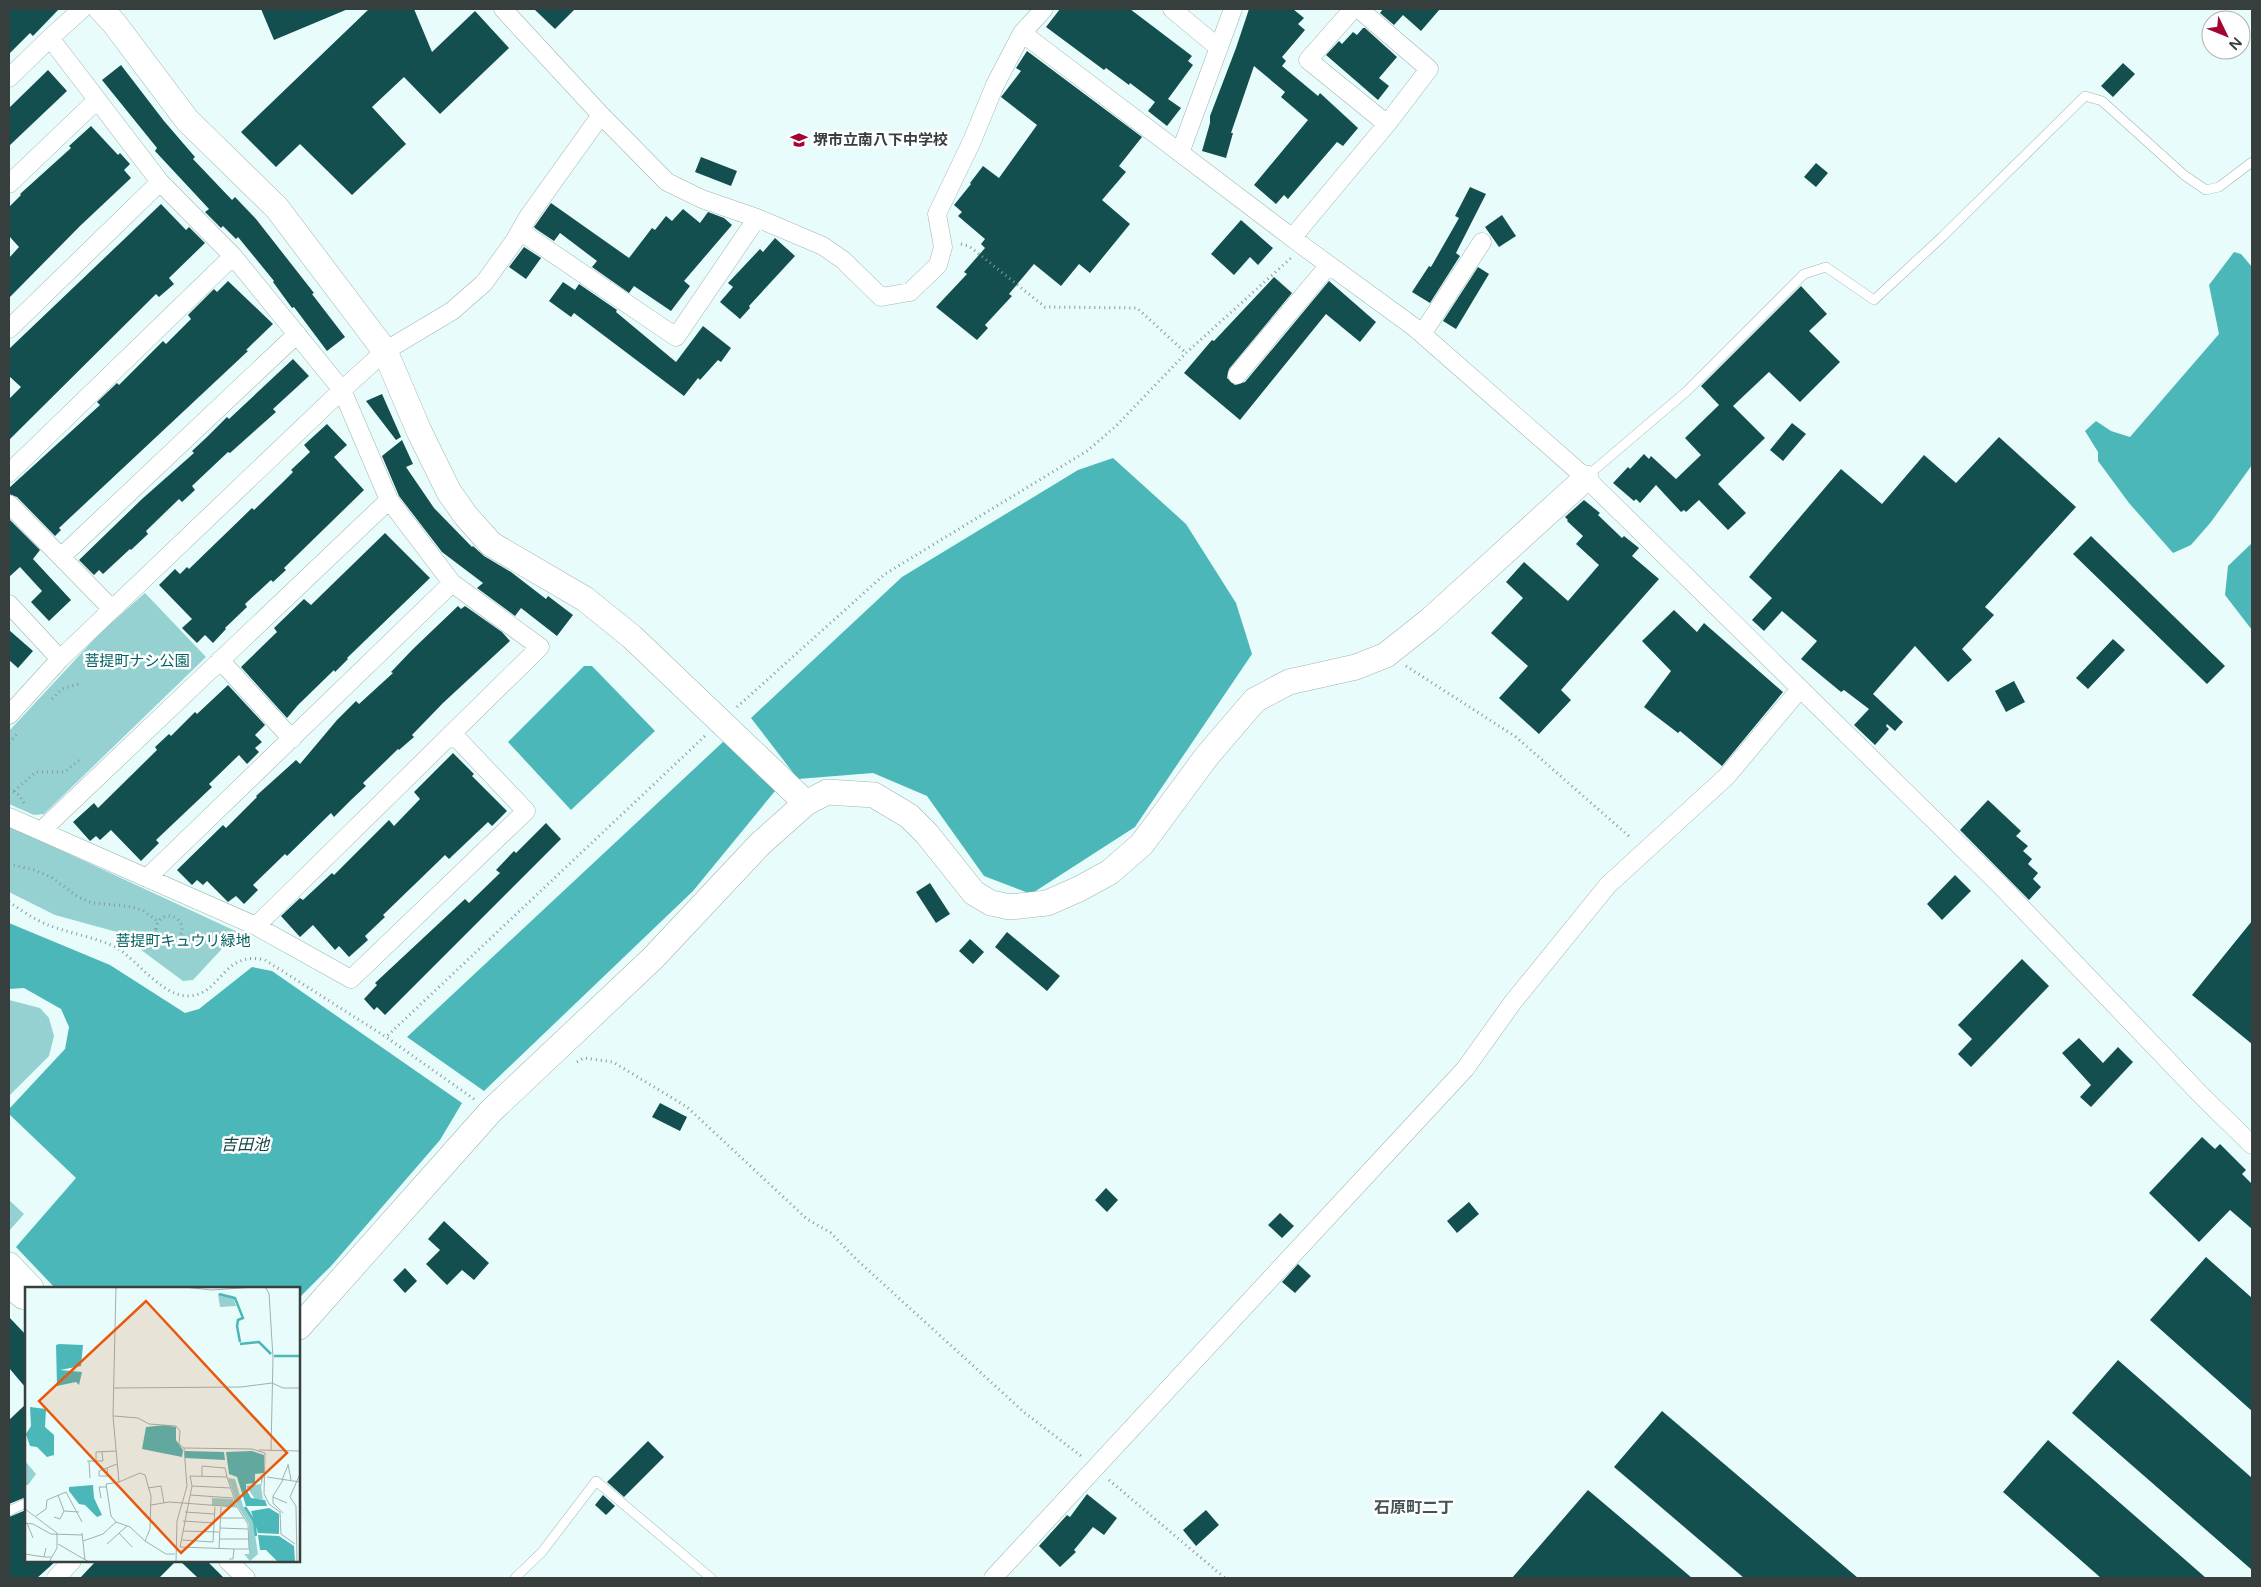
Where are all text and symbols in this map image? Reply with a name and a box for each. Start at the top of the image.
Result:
north arrow [2201,10,2251,60]
text: N [2225,34,2245,53]
school or university icon: 堺市立南八下中学校 [789,130,809,150]
place label: 堺市立南八下中学校 [813,131,948,149]
park label: 菩提町ナシ公園 [84,652,190,670]
park label: 菩提町キュウリ緑地 [115,932,251,950]
water label: 吉田池 [221,1135,271,1155]
inset map [25,1287,300,1562]
district label: 石原町二丁 [1374,1498,1454,1518]

